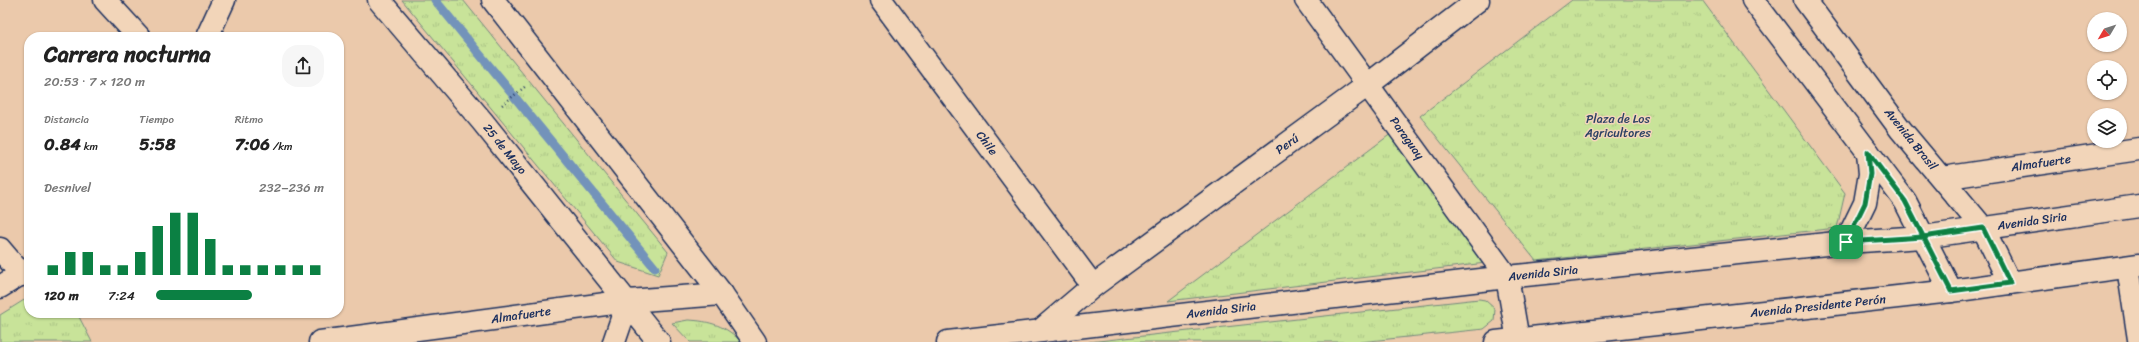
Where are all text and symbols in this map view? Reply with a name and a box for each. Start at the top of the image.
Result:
north arrow [2087,12,2127,52]
map controls [2087,12,2127,148]
text: Carrera nocturna [44,35,211,74]
button: share [282,45,324,87]
button: locate [2087,60,2127,100]
text: 20:53 · 7 × 120 m [44,70,145,93]
street label: Avenida Brasil [1878,102,1944,176]
park label: Plaza de Los Agricultores [1584,108,1651,144]
button: layers [2087,108,2127,148]
text: Distancia [44,110,89,129]
text: Tiempo [139,110,174,129]
text: Ritmo [235,110,263,129]
street label: Paraguay [1384,112,1431,165]
street label: 25 de Mayo [477,118,533,180]
street label: Chile [970,126,1004,160]
street label: Perú [1270,127,1304,160]
text: 0.84 [44,129,81,159]
text: 5:58 [139,129,176,159]
text: 7:06 [235,129,270,159]
text: km [81,137,98,156]
text: /km [270,137,293,156]
street label: Almafuerte [2009,148,2072,178]
text: Desnivel [44,176,91,199]
text: 232–236 m [259,176,324,199]
street label: Avenida Siria [1995,205,2068,237]
pin [1829,225,1863,259]
icon: arrive [1835,231,1857,253]
street label: Avenida Siria [1506,258,1579,288]
text: 120 m [44,284,79,307]
text: 7:24 [108,284,135,307]
street label: Avenida Presidente Perón [1748,288,1887,324]
street label: Avenida Siria [1184,295,1257,325]
street label: Almafuerte [489,300,552,330]

